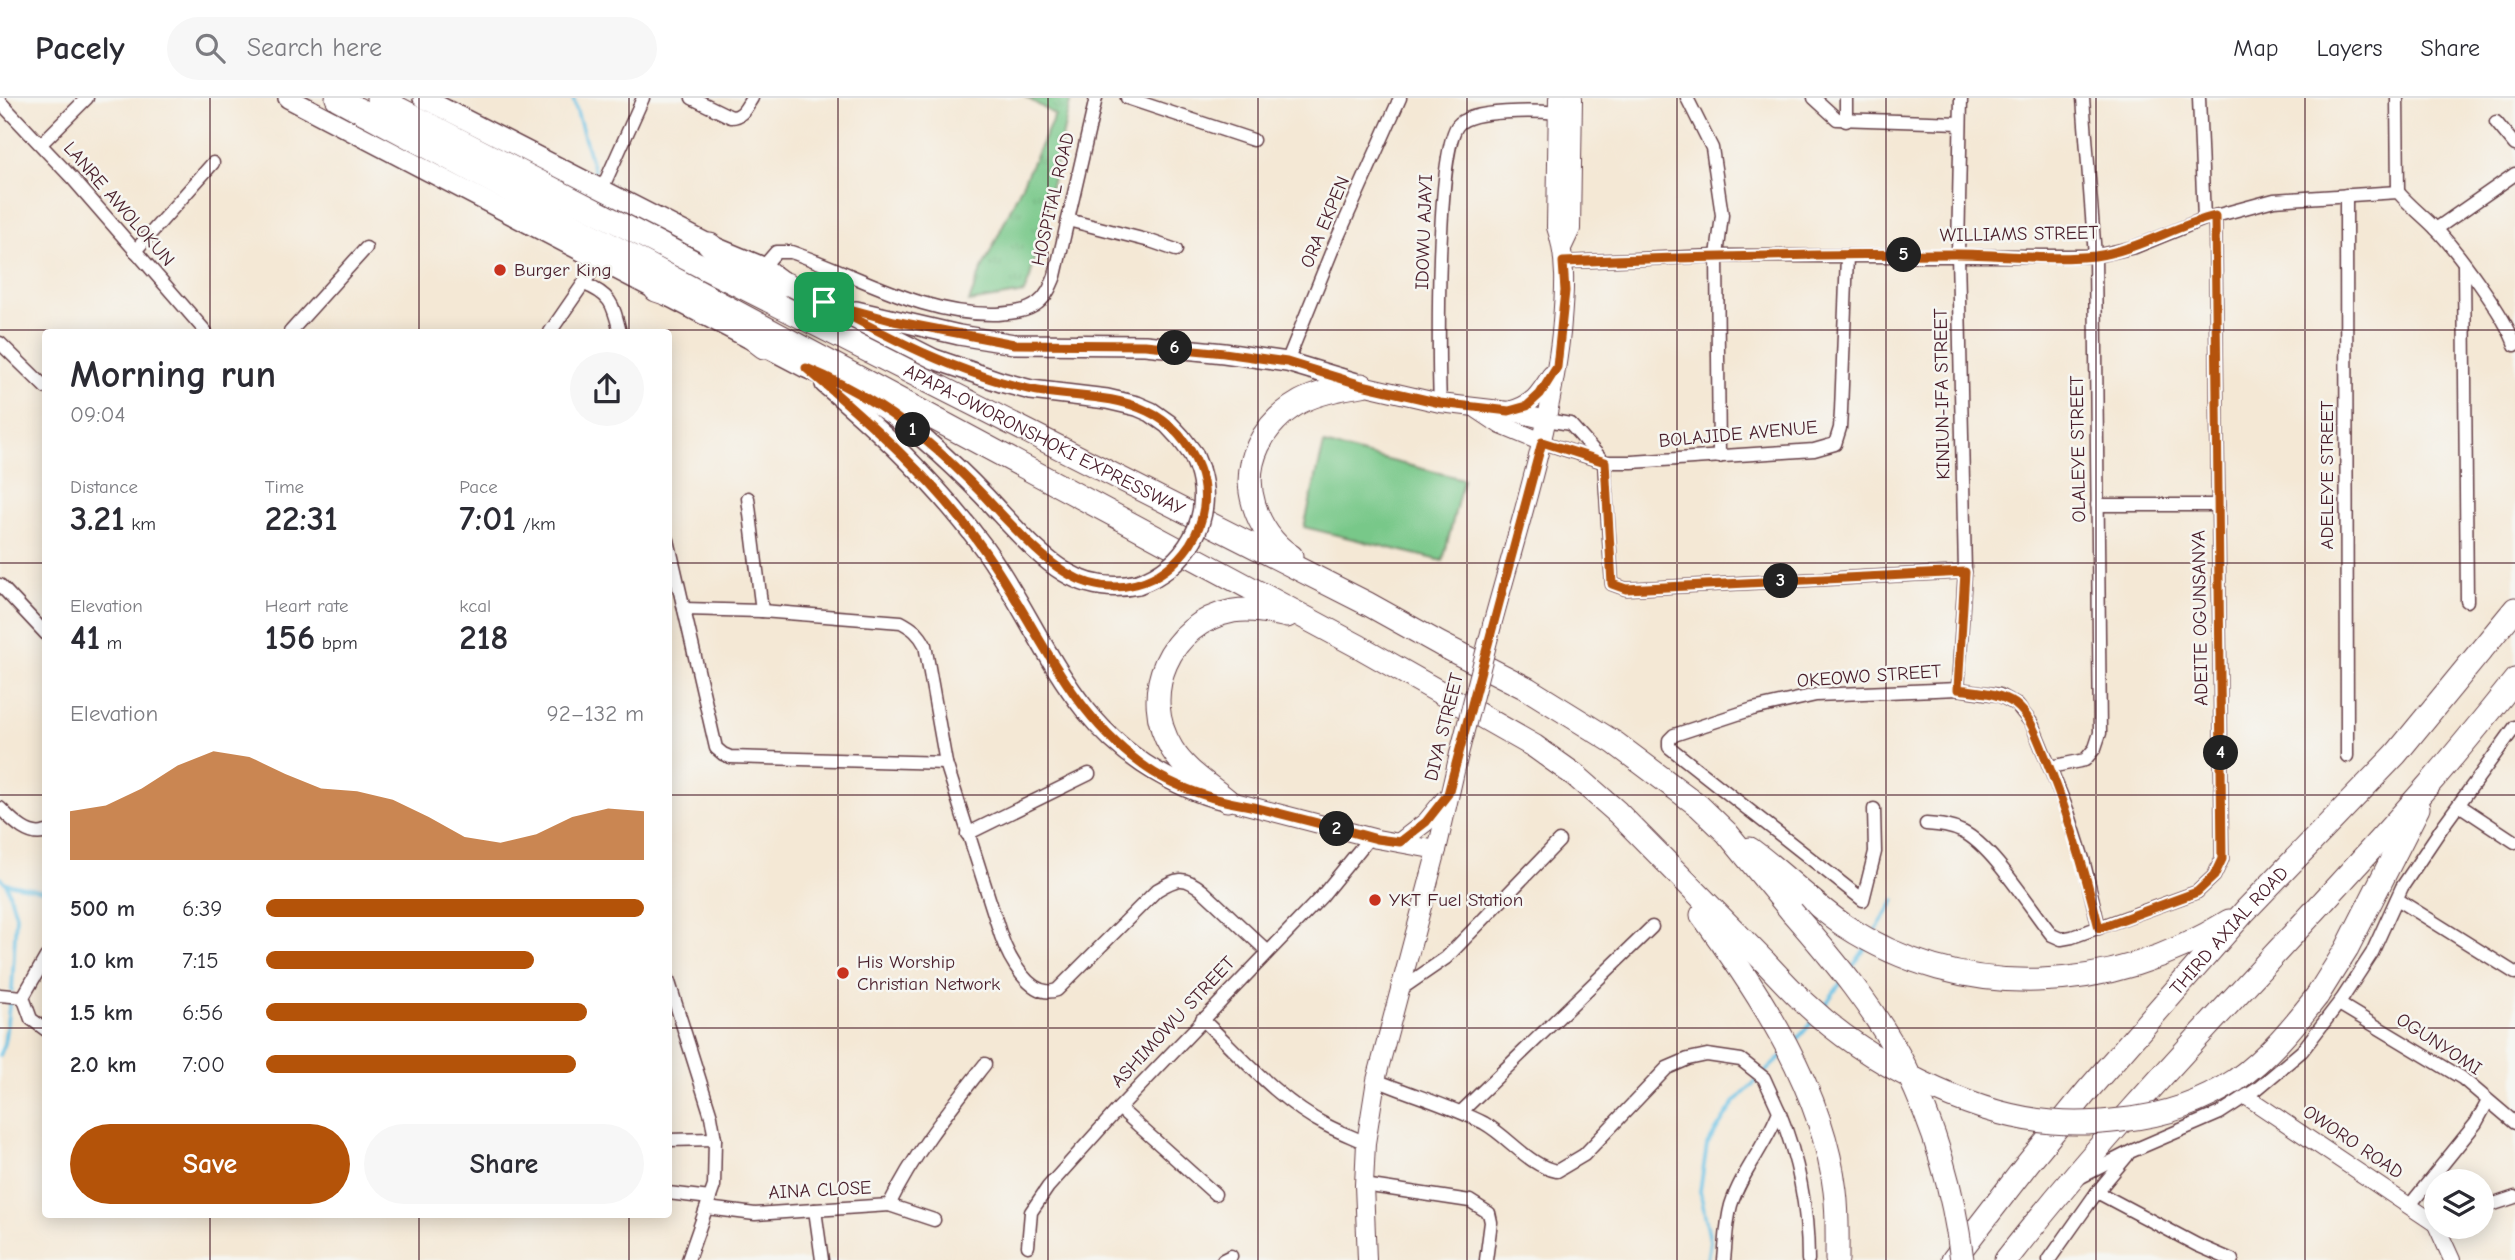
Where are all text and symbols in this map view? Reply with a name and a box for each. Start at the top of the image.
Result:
search box [167,17,657,80]
text: Pacely [35,29,125,67]
icon: search [191,29,229,67]
text: Search here [247,33,382,63]
text: Map [2233,34,2279,62]
text: Layers [2317,34,2382,62]
text: Share [2420,34,2480,62]
street label: HOSPITAL ROAD [1027,130,1079,268]
street label: LANRE AWOLOKUN [59,137,179,271]
street label: ORA EKPEN [1296,173,1354,271]
street label: IDOWU AJAYI [1411,174,1437,290]
street label: WILLIAMS STREET [1939,222,2099,246]
pin: 5 [1886,238,1922,272]
text: 5 [1898,243,1909,265]
place label: Burger King [514,259,611,281]
marker: Burger King [492,262,508,278]
pin [794,272,854,332]
icon: arrive [805,283,843,321]
street label: KINIUN-IFA STREET [1930,308,1954,480]
pin: 6 [1158,330,1192,366]
text: 6 [1170,336,1179,358]
button: share [570,352,644,426]
text: Morning run [70,353,276,397]
street label: APAPA-OWORONSHOKI EXPRESSWAY [900,360,1189,521]
street label: OLALEYE STREET [2066,375,2090,523]
street label: ADELEYE STREET [2316,400,2338,550]
text: 09:04 [70,401,126,428]
pin: 1 [895,412,930,448]
street label: BOLAJIDE AVENUE [1658,416,1818,452]
text: 1 [909,418,916,440]
text: Distance [70,476,138,498]
text: Time [265,476,304,498]
text: Pace [459,476,498,498]
text: 3.21 [70,498,125,539]
text: 22:31 [265,498,338,539]
text: 7:01 [459,498,516,539]
text: km [125,513,156,535]
text: /km [516,513,556,535]
street label: ADEITE OGUNSANYA [2187,530,2213,706]
pin: 3 [1764,564,1798,598]
text: 3 [1776,569,1785,591]
text: Elevation [70,595,143,617]
text: Heart rate [265,595,348,617]
text: kcal [459,595,491,617]
text: 41 [70,617,100,658]
text: 156 [265,617,315,658]
text: 218 [459,617,508,658]
text: m [100,632,122,654]
text: bpm [315,632,358,654]
street label: OKEOWO STREET [1796,660,1942,692]
street label: DIYA STREET [1420,671,1468,783]
text: Elevation [70,700,158,727]
text: 92–132 m [546,700,644,727]
pin: 4 [2204,736,2238,770]
text: 4 [2216,741,2225,763]
pin: 2 [1320,812,1354,846]
text: 2 [1332,817,1341,839]
street label: THIRD AXIAL ROAD [2165,862,2293,1000]
place label: YKT Fuel Station [1389,889,1523,911]
marker: YKT Fuel Station [1367,892,1383,908]
text: 500 m [70,895,135,922]
text: 6:39 [182,895,222,922]
text: 1.0 km [70,947,134,974]
text: 7:15 [182,947,219,974]
place label: His Worship Christian Network [857,951,1001,995]
street label: ASHIMOWU STREET [1107,952,1239,1092]
marker: His Worship Christian Network [835,965,851,981]
text: 1.5 km [70,999,133,1026]
text: 6:56 [182,999,224,1026]
street label: OGUNYOMI [2392,1008,2486,1080]
text: 2.0 km [70,1051,136,1078]
text: 7:00 [182,1051,225,1078]
street label: OWORO ROAD [2299,1100,2407,1184]
button: Save [70,1124,350,1204]
button: Share [364,1124,644,1204]
map controls [2424,1169,2494,1239]
button: layers [2424,1169,2494,1239]
street label: AINA CLOSE [768,1176,872,1204]

